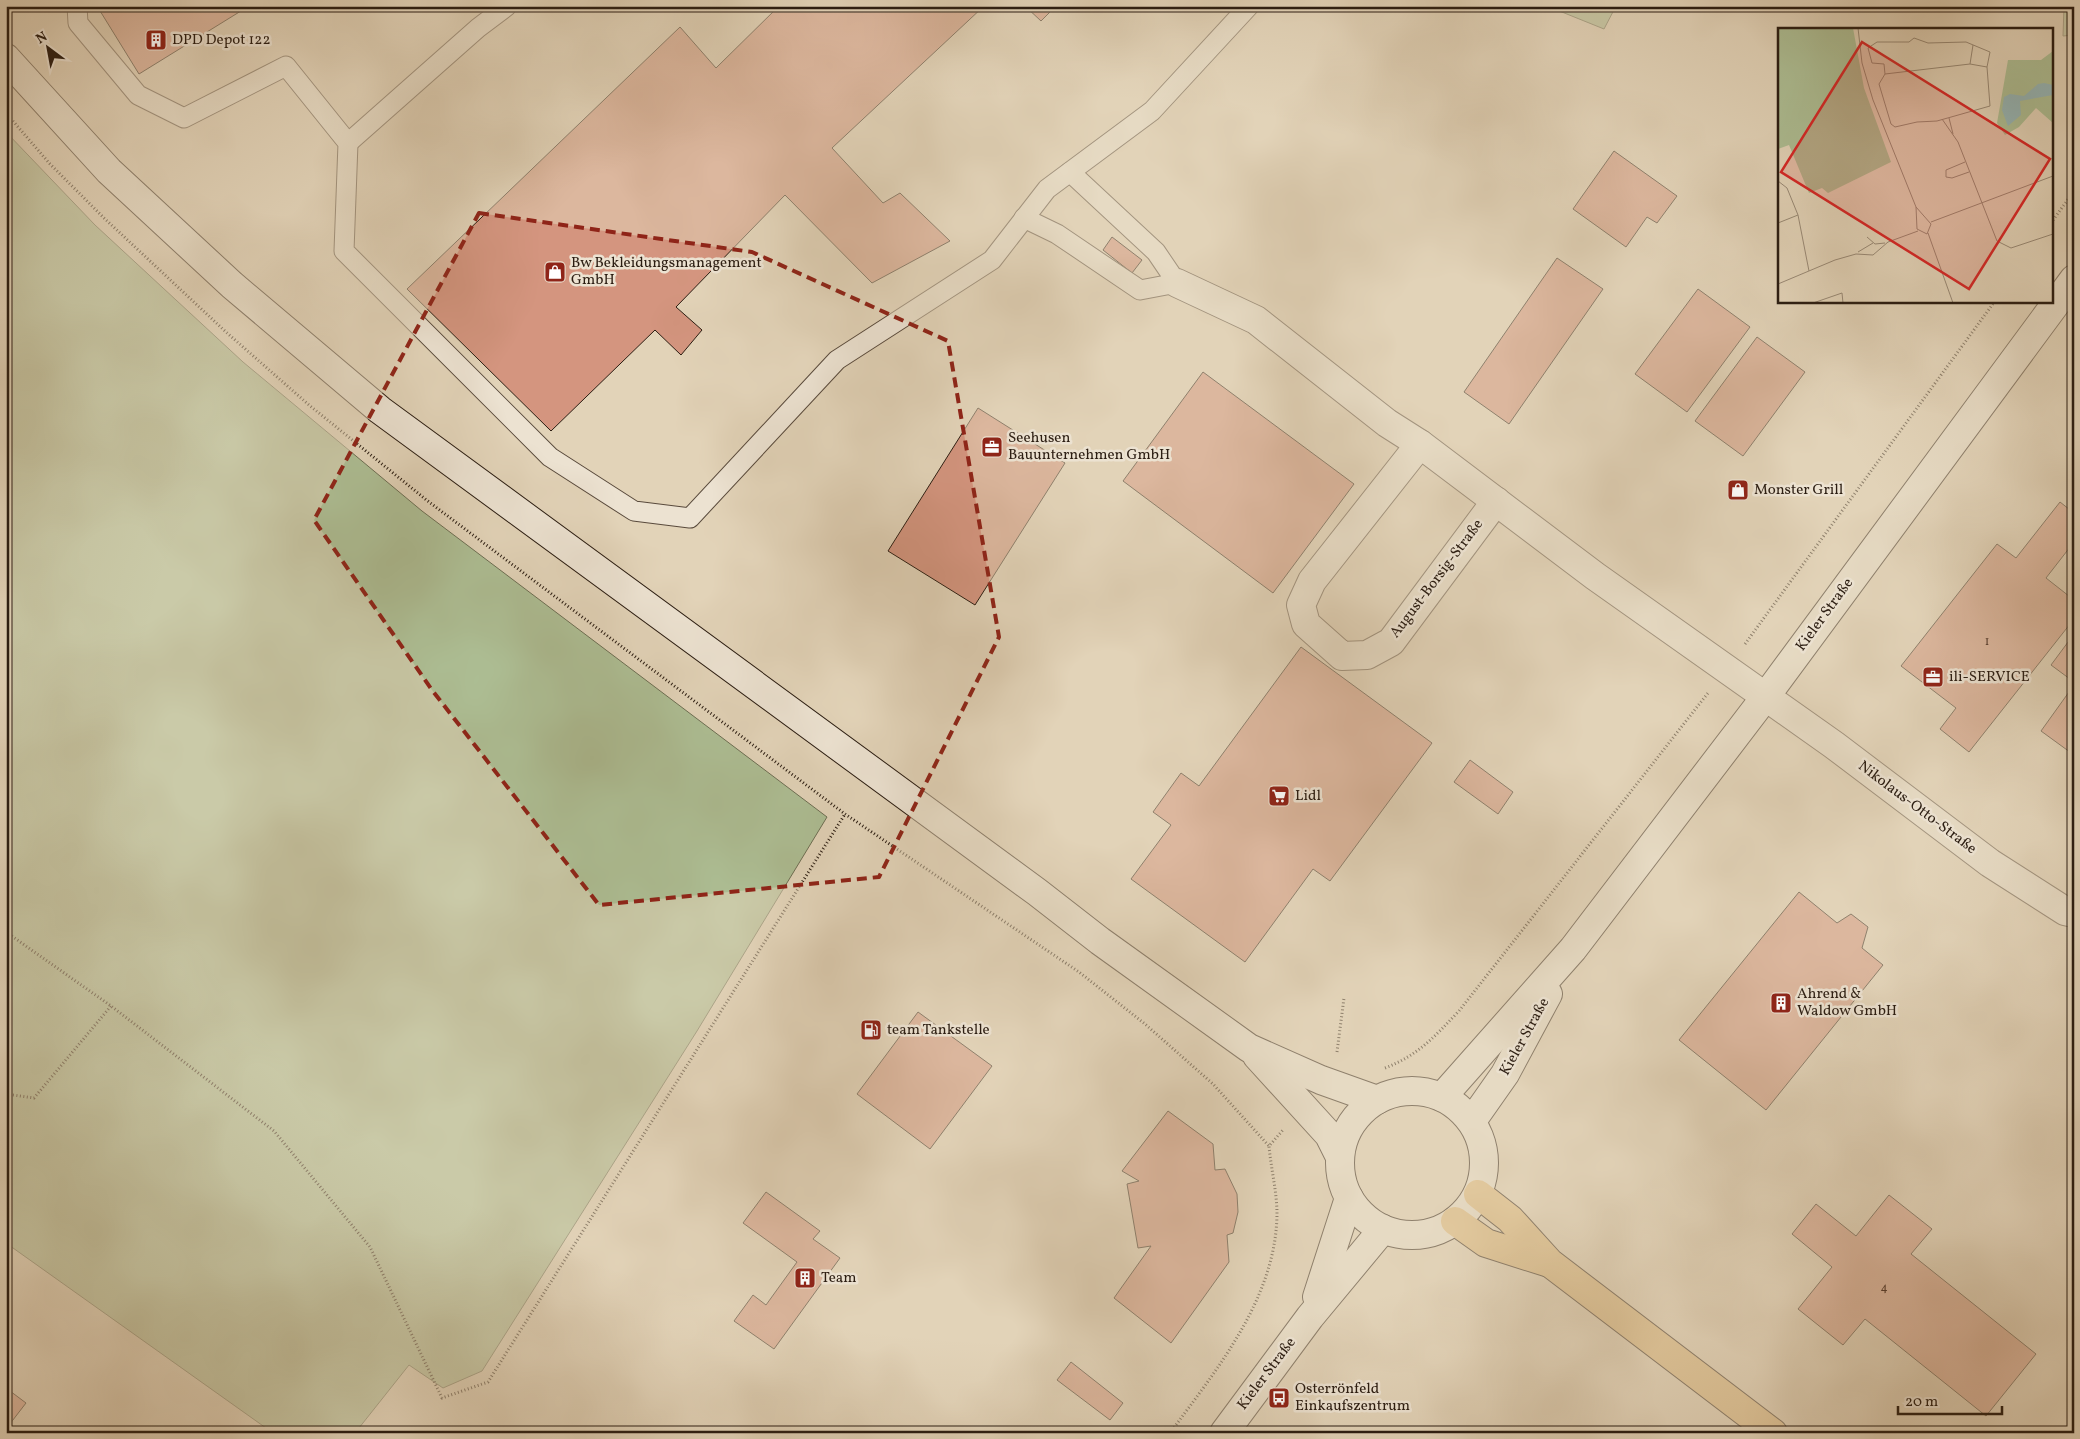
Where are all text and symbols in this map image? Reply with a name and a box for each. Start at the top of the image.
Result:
north arrow [22,22,72,72]
text: N [33,27,51,49]
building icon: DPD Depot 122 [144,28,168,52]
inset map [1778,28,2052,302]
place label: DPD Depot 122 [172,30,270,51]
place label: Bw Bekleidungsmanagement GmbH [571,253,762,291]
shop icon: Bw Bekleidungsmanagement GmbH [543,260,567,284]
place label: Seehusen Bauunternehmen GmbH [1008,428,1170,466]
office icon: Seehusen Bauunternehmen GmbH [980,435,1004,459]
shop icon: Monster Grill [1726,478,1750,502]
place label: Monster Grill [1754,480,1843,501]
street label: August-Borsig-Straße [1385,515,1489,643]
street label: Kieler Straße [1791,574,1859,656]
house number: 1 [1985,634,1989,650]
office icon: ili-SERVICE [1921,665,1945,689]
place label: ili-SERVICE [1949,667,2030,688]
street label: Nikolaus-Otto-Straße [1853,756,1981,860]
supermarket icon: Lidl [1267,784,1291,808]
place label: Lidl [1295,786,1321,807]
place label: Ahrend & Waldow GmbH [1797,984,1897,1022]
building icon: Ahrend & Waldow GmbH [1769,991,1793,1015]
street label: Kieler Straße [1495,994,1555,1080]
fuel station icon: team Tankstelle [859,1018,883,1042]
place label: team Tankstelle [887,1020,990,1041]
building icon: Team [793,1266,817,1290]
place label: Team [821,1268,857,1289]
house number: 4 [1880,1280,1888,1296]
street label: Kieler Straße [1233,1333,1301,1415]
place label: Osterrönfeld Einkaufszentrum [1295,1379,1410,1417]
scale bar [1898,1384,2001,1416]
bus stop icon: Osterrönfeld Einkaufszentrum [1267,1386,1291,1410]
text: 20 m [1905,1392,1938,1413]

